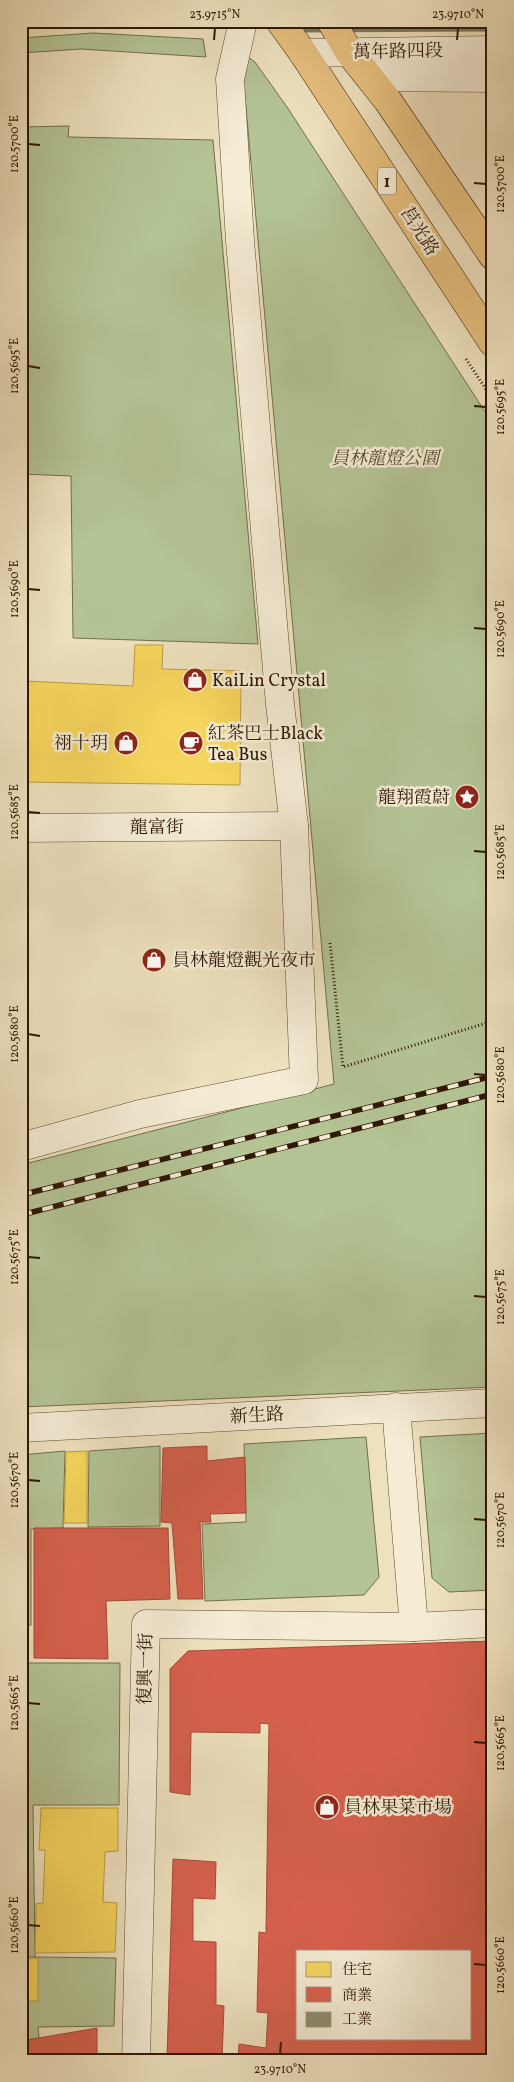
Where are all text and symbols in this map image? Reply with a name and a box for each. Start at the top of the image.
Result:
text: 23.9715°N [190,7,241,23]
text: 23.9710°N [432,7,484,23]
street label: 萬年路四段 [353,39,443,66]
text: 120.5700°E [7,115,23,173]
text: 120.5700°E [493,155,509,213]
road number: 1 [378,168,396,195]
street label: 莒光路 [394,202,444,261]
text: 120.5695°E [7,338,23,394]
text: 120.5695°E [493,379,509,435]
park label: 員林龍燈公園 [331,447,442,472]
text: 120.5690°E [7,560,23,618]
text: 120.5690°E [493,600,509,658]
shop icon: KaiLin Crystal [182,667,208,693]
place label: KaiLin Crystal [212,669,326,694]
place label: 紅茶巴士Black Tea Bus [208,722,323,768]
shop icon: 祤十玥 [113,730,139,756]
cafe icon: 紅茶巴士Black Tea Bus [178,730,204,756]
place label: 祤十玥 [54,732,108,757]
text: 120.5685°E [7,784,23,840]
place icon: 龍翔霞蔚 [454,784,480,810]
place label: 龍翔霞蔚 [378,786,450,811]
street label: 龍富街 [130,816,184,841]
text: 120.5685°E [493,824,509,880]
shop icon: 員林龍燈觀光夜市 [141,947,167,973]
place label: 員林龍燈觀光夜市 [172,949,316,974]
text: 120.5680°E [7,1005,23,1063]
text: 120.5680°E [493,1046,509,1104]
text: 120.5675°E [7,1229,23,1285]
text: 120.5675°E [493,1269,509,1325]
street label: 新生路 [229,1403,285,1430]
text: 120.5670°E [7,1452,23,1508]
text: 120.5670°E [493,1492,509,1548]
street label: 復興一街 [133,1633,160,1705]
text: 120.5665°E [7,1675,23,1731]
text: 120.5665°E [493,1715,509,1771]
shop icon: 員林果菜市場 [314,1794,340,1820]
place label: 員林果菜市場 [344,1796,452,1821]
text: 120.5660°E [7,1896,23,1954]
text: 120.5660°E [493,1936,509,1994]
legend [296,1950,472,2040]
text: 住宅 [342,1960,372,1981]
text: 商業 [342,1986,372,2007]
text: 工業 [342,2010,372,2031]
text: 23.9710°N [254,2062,306,2078]

